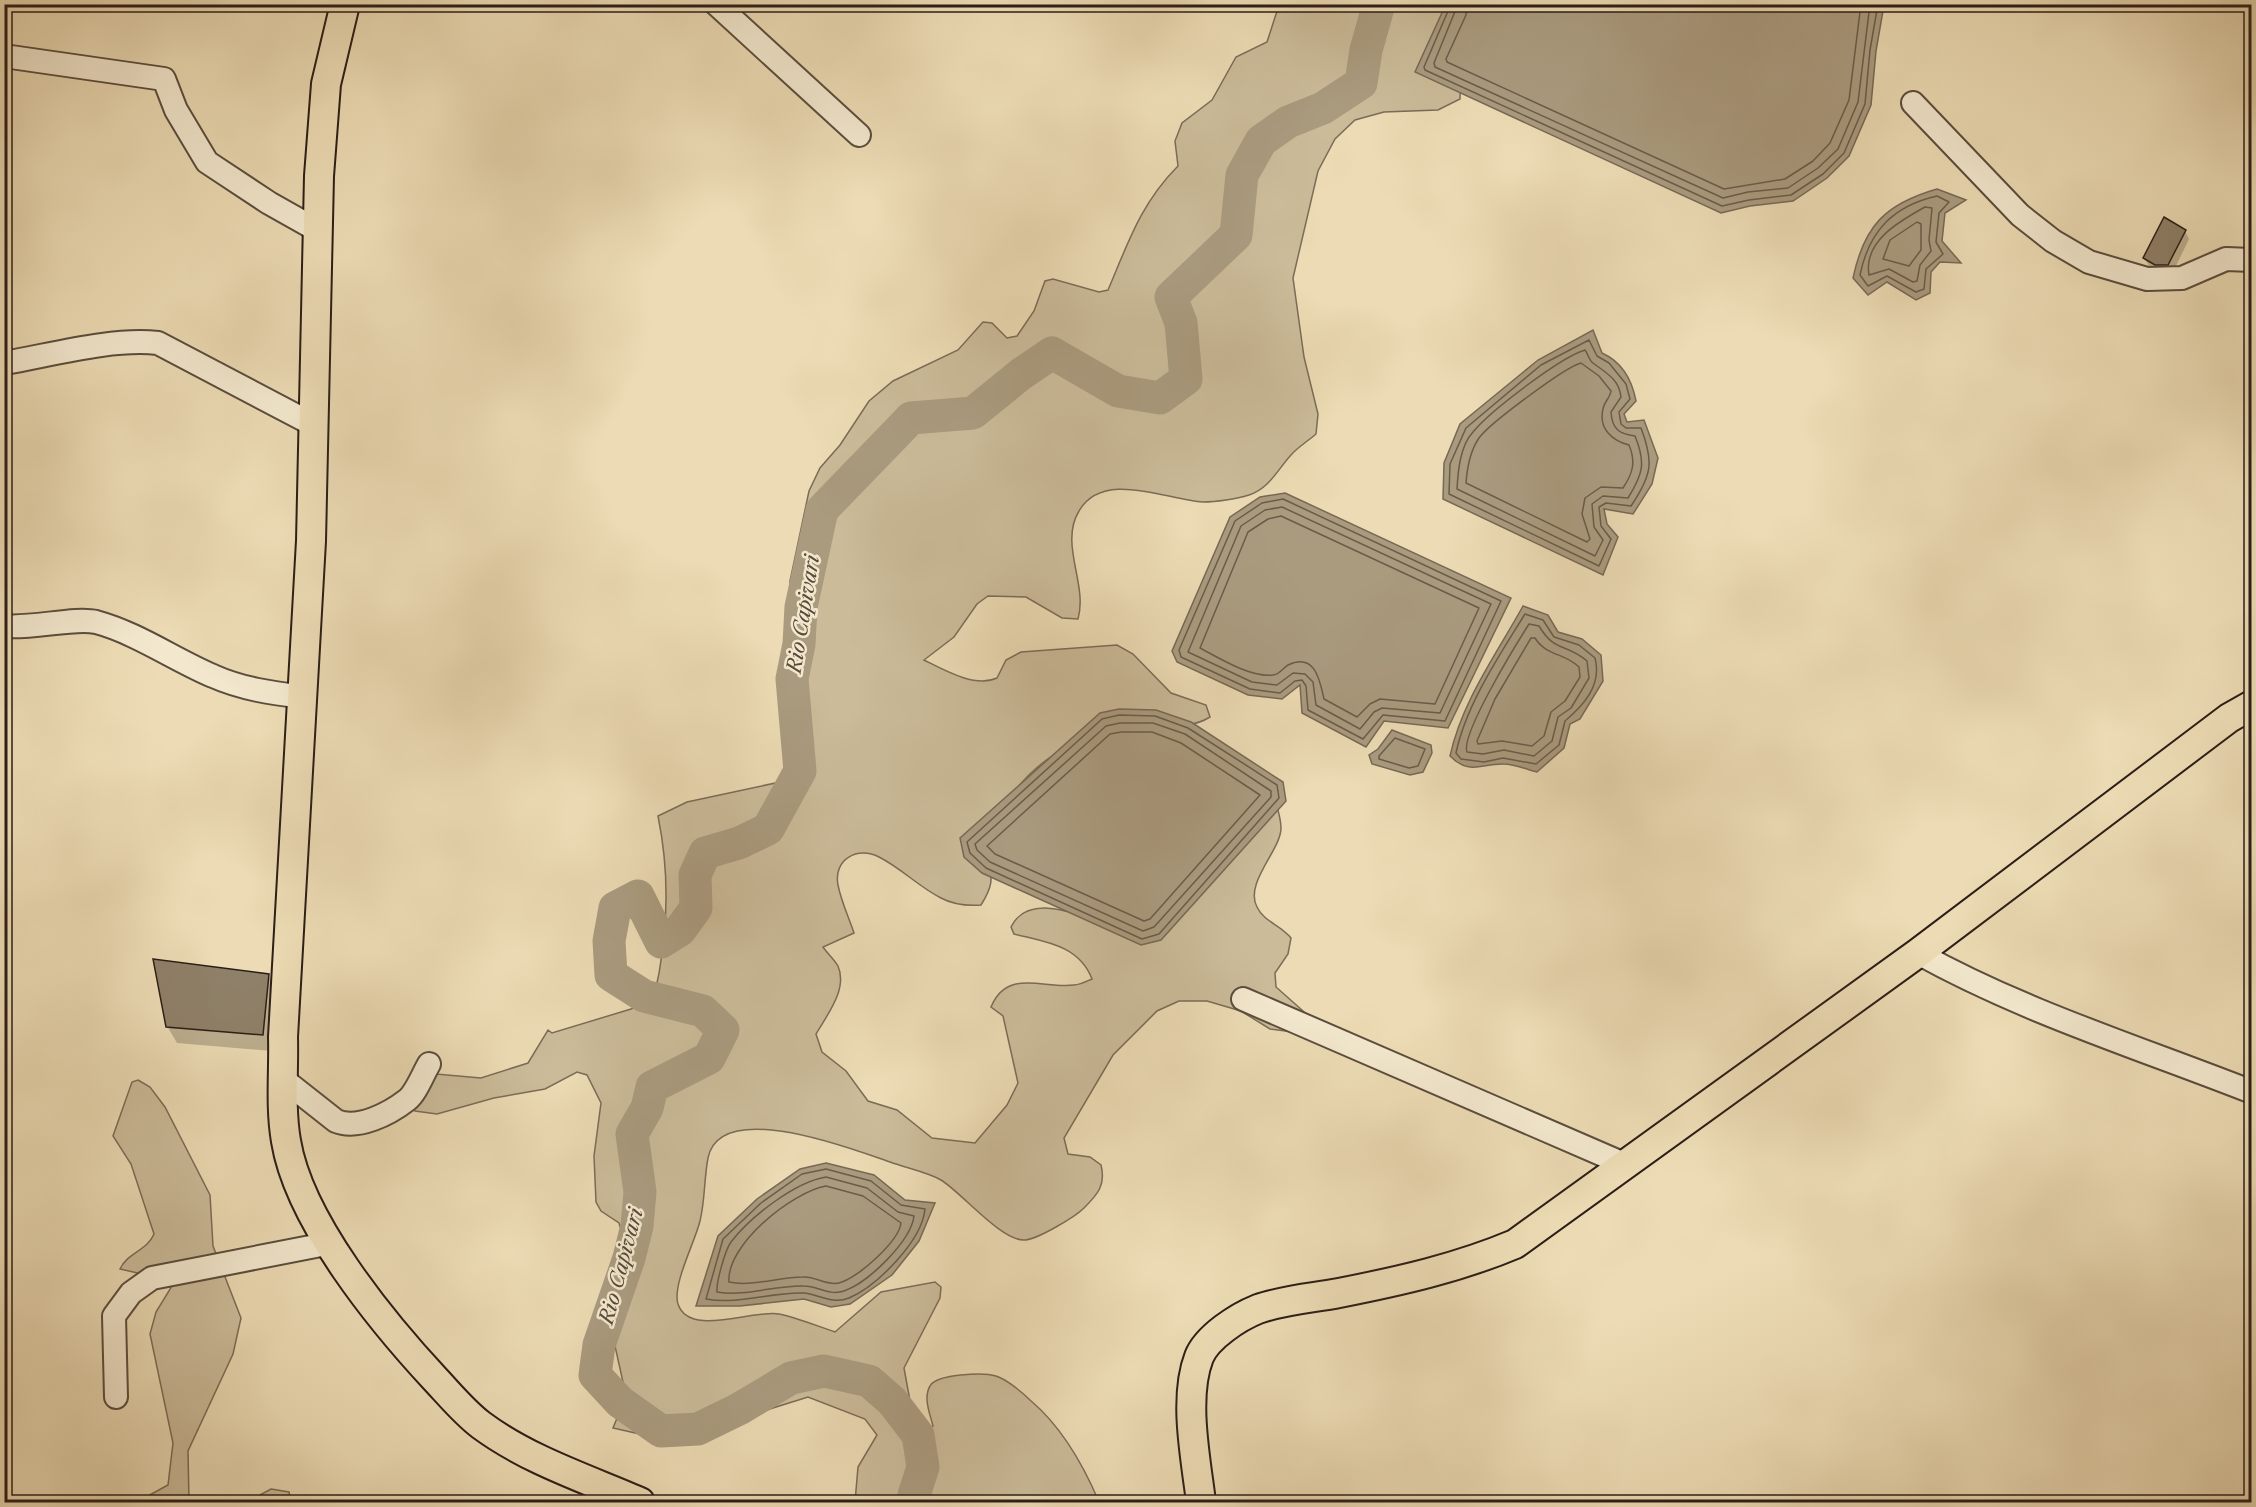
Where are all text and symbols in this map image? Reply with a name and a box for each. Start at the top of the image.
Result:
water label: Rio Capivari [782,552,824,677]
water label: Rio Capivari [593,1204,648,1328]

